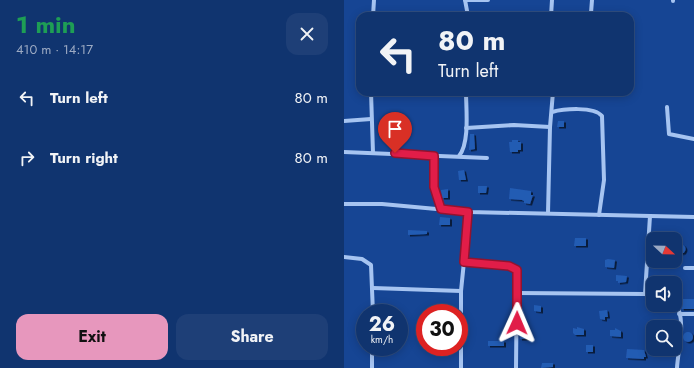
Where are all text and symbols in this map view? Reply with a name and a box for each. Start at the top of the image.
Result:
text: 1 min [16,7,76,42]
button: close [286,13,328,55]
text: 80 m [438,20,505,61]
icon: left [372,28,424,80]
text: 410 m · 14:17 [16,40,93,59]
text: Turn left [438,58,498,84]
icon: left [16,87,38,109]
text: Turn left [50,87,108,109]
text: 80 m [295,87,328,109]
pin [378,112,412,153]
icon: arrive [384,118,406,140]
icon: right [16,147,38,169]
text: Turn right [50,147,118,169]
text: 80 m [295,147,328,169]
north arrow [646,232,682,268]
map controls [646,232,682,356]
button: sound [646,276,682,312]
position arrow [496,302,538,344]
speed limit sign: 30 [416,304,468,356]
text: 26 [369,310,395,339]
button: Exit [16,314,168,360]
button: Share [176,314,328,360]
button: search [646,320,682,356]
text: km/h [371,332,393,347]

